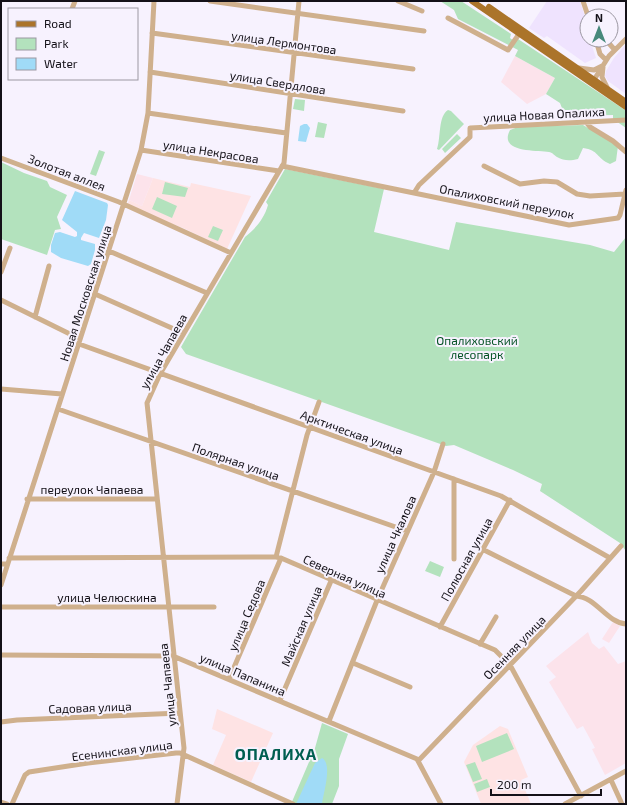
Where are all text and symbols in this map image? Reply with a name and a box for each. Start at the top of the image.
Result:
legend [8,8,138,80]
north arrow [579,8,619,48]
text: N [595,11,603,24]
text: Road [44,16,72,30]
street label: улица Лермонтова [230,28,338,57]
text: Park [44,36,69,50]
text: Water [44,56,78,70]
street label: улица Свердлова [229,67,327,97]
street label: улица Новая Опалиха [483,104,605,125]
street label: улица Некрасова [162,137,260,166]
street label: Золотая аллея [26,151,108,193]
street label: Опалиховский переулок [438,181,576,222]
street label: Новая Московская улица [56,223,115,363]
street label: улица Чапаева [137,311,190,391]
park label: Опалиховский лесопарк [436,333,518,361]
street label: Арктическая улица [298,407,405,458]
street label: Полярная улица [190,440,281,483]
street label: переулок Чапаева [41,482,143,497]
street label: улица Чкалова [372,493,419,575]
street label: Полюсная улица [437,515,496,604]
street label: Северная улица [301,551,389,602]
street label: улица Седова [225,577,268,653]
street label: Майская улица [278,584,325,669]
street label: улица Челюскина [57,590,157,605]
street label: Осенняя улица [480,612,549,683]
street label: улица Чапаева [156,643,179,727]
street label: улица Папанина [198,650,288,699]
street label: Садовая улица [48,699,132,716]
street label: Есенинская улица [71,737,173,764]
district label: ОПАЛИХА [235,744,317,763]
scale bar [491,771,601,797]
text: 200 m [497,777,531,791]

